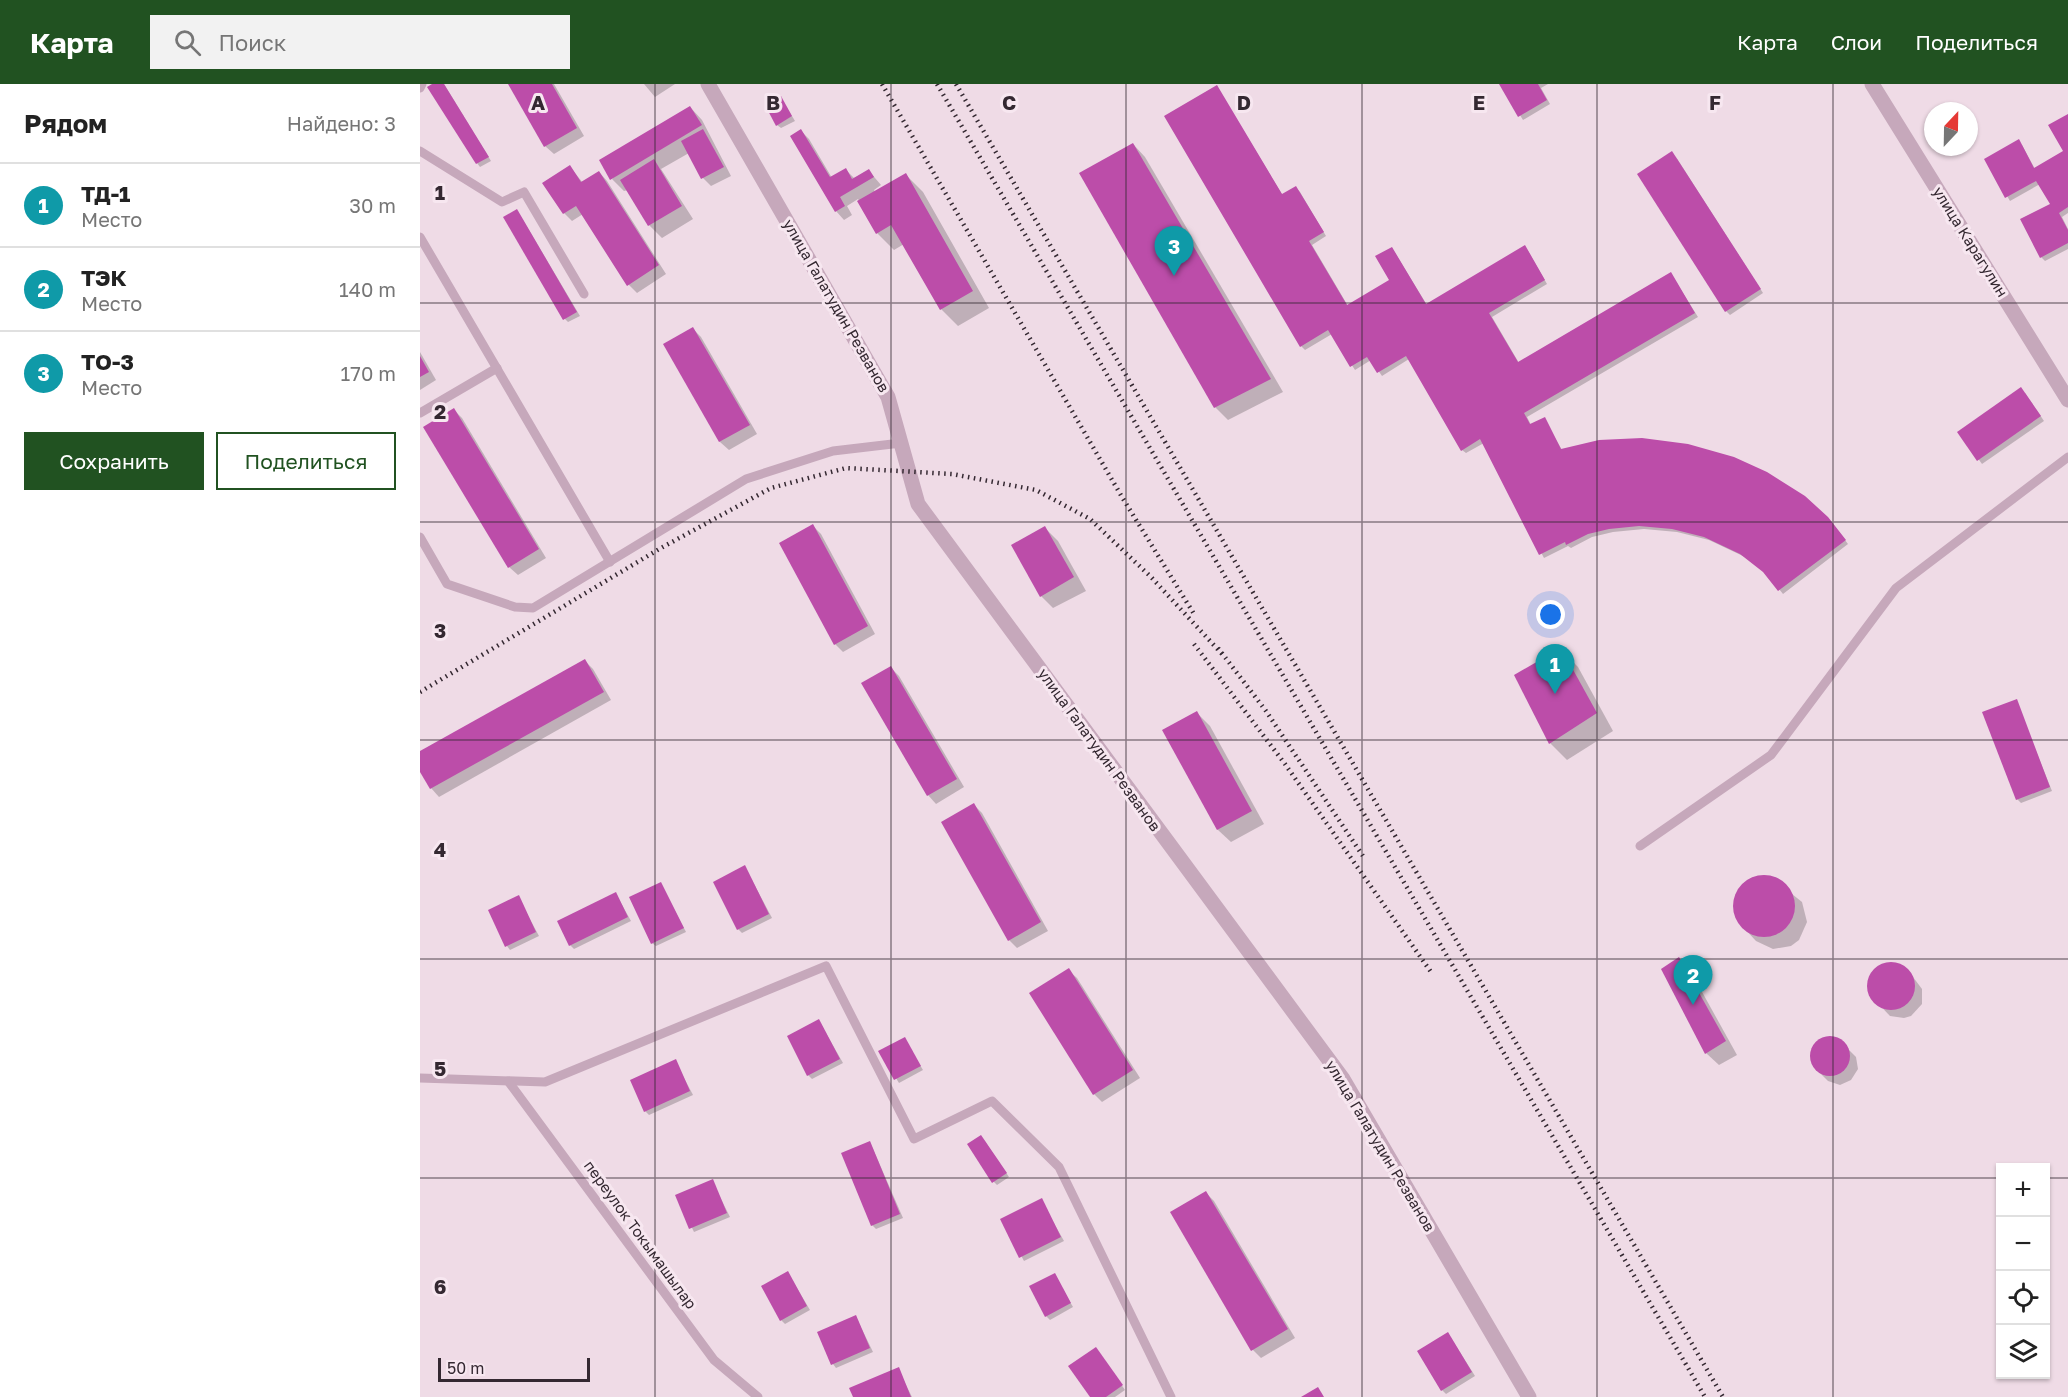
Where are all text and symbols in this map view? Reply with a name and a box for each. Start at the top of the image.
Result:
search box [150,15,570,69]
text: Карта [30,26,114,59]
icon: search [171,26,204,59]
text: Поиск [219,29,286,56]
text: Карта [1737,29,1798,55]
text: Слои [1831,29,1882,55]
text: Поделиться [1915,29,2038,55]
text: A [531,90,545,114]
text: B [766,90,780,114]
text: C [1002,90,1016,114]
text: D [1237,90,1251,114]
text: E [1473,90,1485,114]
text: F [1709,90,1721,114]
north arrow [1924,102,1978,156]
text: Рядом [24,108,107,139]
text: Найдено: 3 [287,111,396,135]
text: ТД-1 [81,180,130,207]
text: 1 [435,180,445,204]
street label: улица Карагулин [1930,183,2012,300]
text: 1 [38,193,49,217]
text: 30 m [349,193,396,217]
text: Место [81,207,142,231]
street label: улица Галатудин Резванов [780,216,894,395]
pin: 3 [1154,226,1194,276]
text: ТЭК [81,264,127,291]
text: 2 [37,277,50,301]
text: 140 m [339,277,396,301]
text: Место [81,291,142,315]
text: ТО-3 [81,348,134,375]
text: 3 [37,361,50,385]
text: 170 m [341,361,396,385]
text: Место [81,375,142,399]
text: 2 [434,399,446,423]
button: Сохранить [24,432,204,490]
button: Поделиться [216,432,396,490]
your location [1536,600,1565,629]
text: 3 [434,618,446,642]
pin: 1 [1536,644,1574,694]
street label: улица Галатудин Резванов [1035,665,1165,834]
text: 4 [434,837,446,861]
pin: 2 [1674,956,1712,1005]
text: 5 [434,1056,446,1080]
street label: улица Галатудин Резванов [1322,1057,1439,1234]
street label: переулок Токымашылар [581,1157,701,1312]
map controls [1996,1163,2050,1379]
button: + [1996,1163,2050,1217]
button: − [1996,1217,2050,1271]
button: locate [1996,1271,2050,1325]
text: 6 [434,1274,446,1298]
button: layers [1996,1325,2050,1379]
scale bar [438,1355,590,1382]
text: 50 m [447,1358,484,1378]

